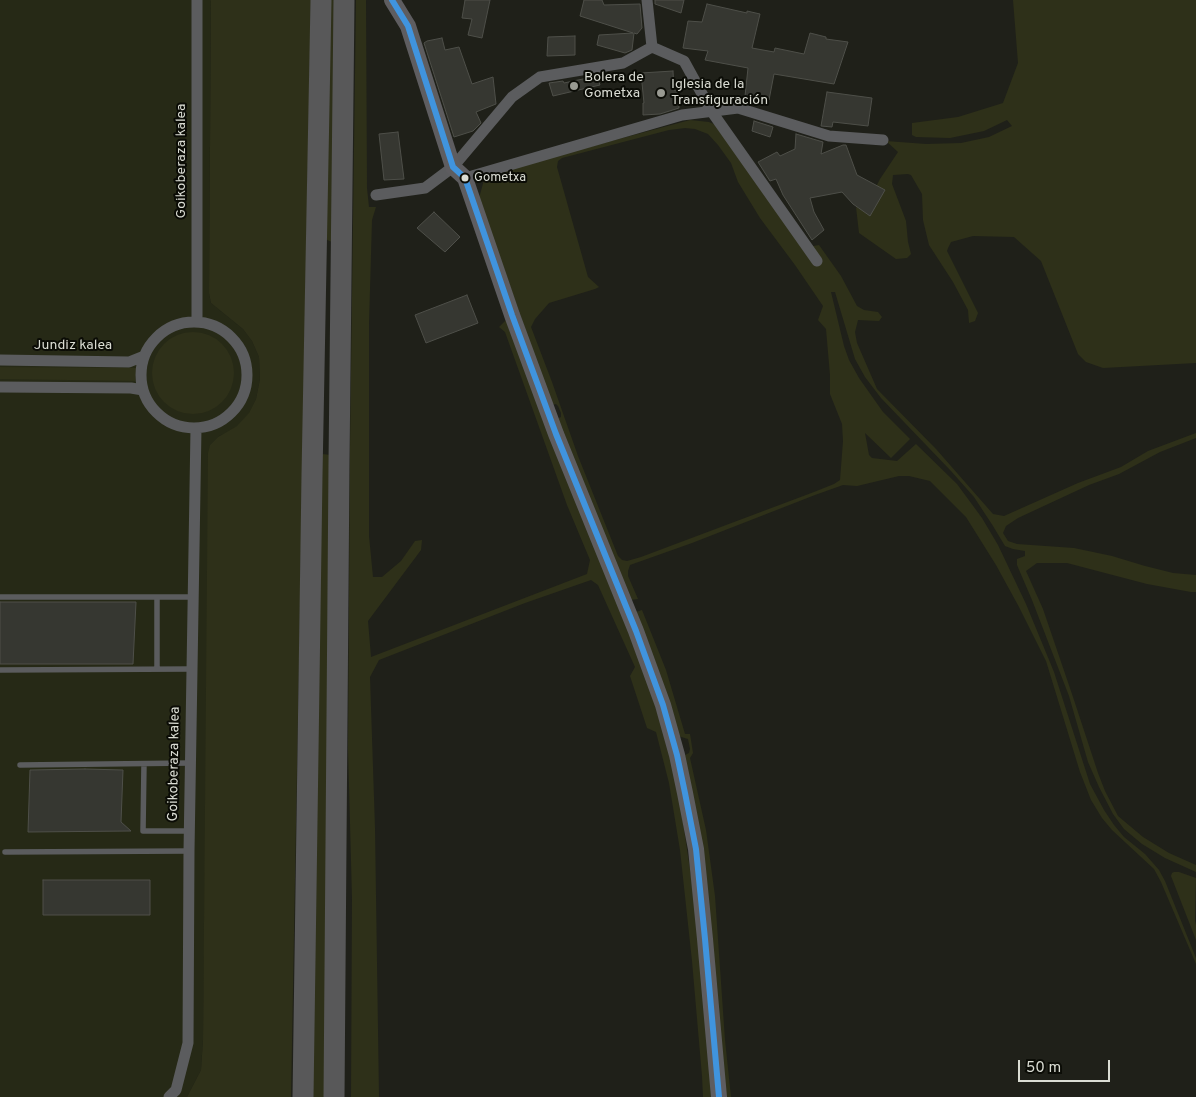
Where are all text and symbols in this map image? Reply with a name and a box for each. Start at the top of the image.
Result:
place label: Bolera de Gometxa [584,70,644,102]
place label: Iglesia de la Transfiguración [671,77,768,110]
marker: Bolera de Gometxa [568,80,580,92]
marker: Iglesia de la Transfiguración [655,87,667,99]
street label: Goikoberaza kalea [174,104,190,218]
place label: Gometxa [474,170,526,186]
marker: Gometxa [460,173,470,183]
street label: Jundiz kalea [34,338,112,354]
street label: Goikoberaza kalea [166,706,184,822]
scale bar [1021,1050,1114,1082]
text: 50 m [1026,1059,1061,1078]

